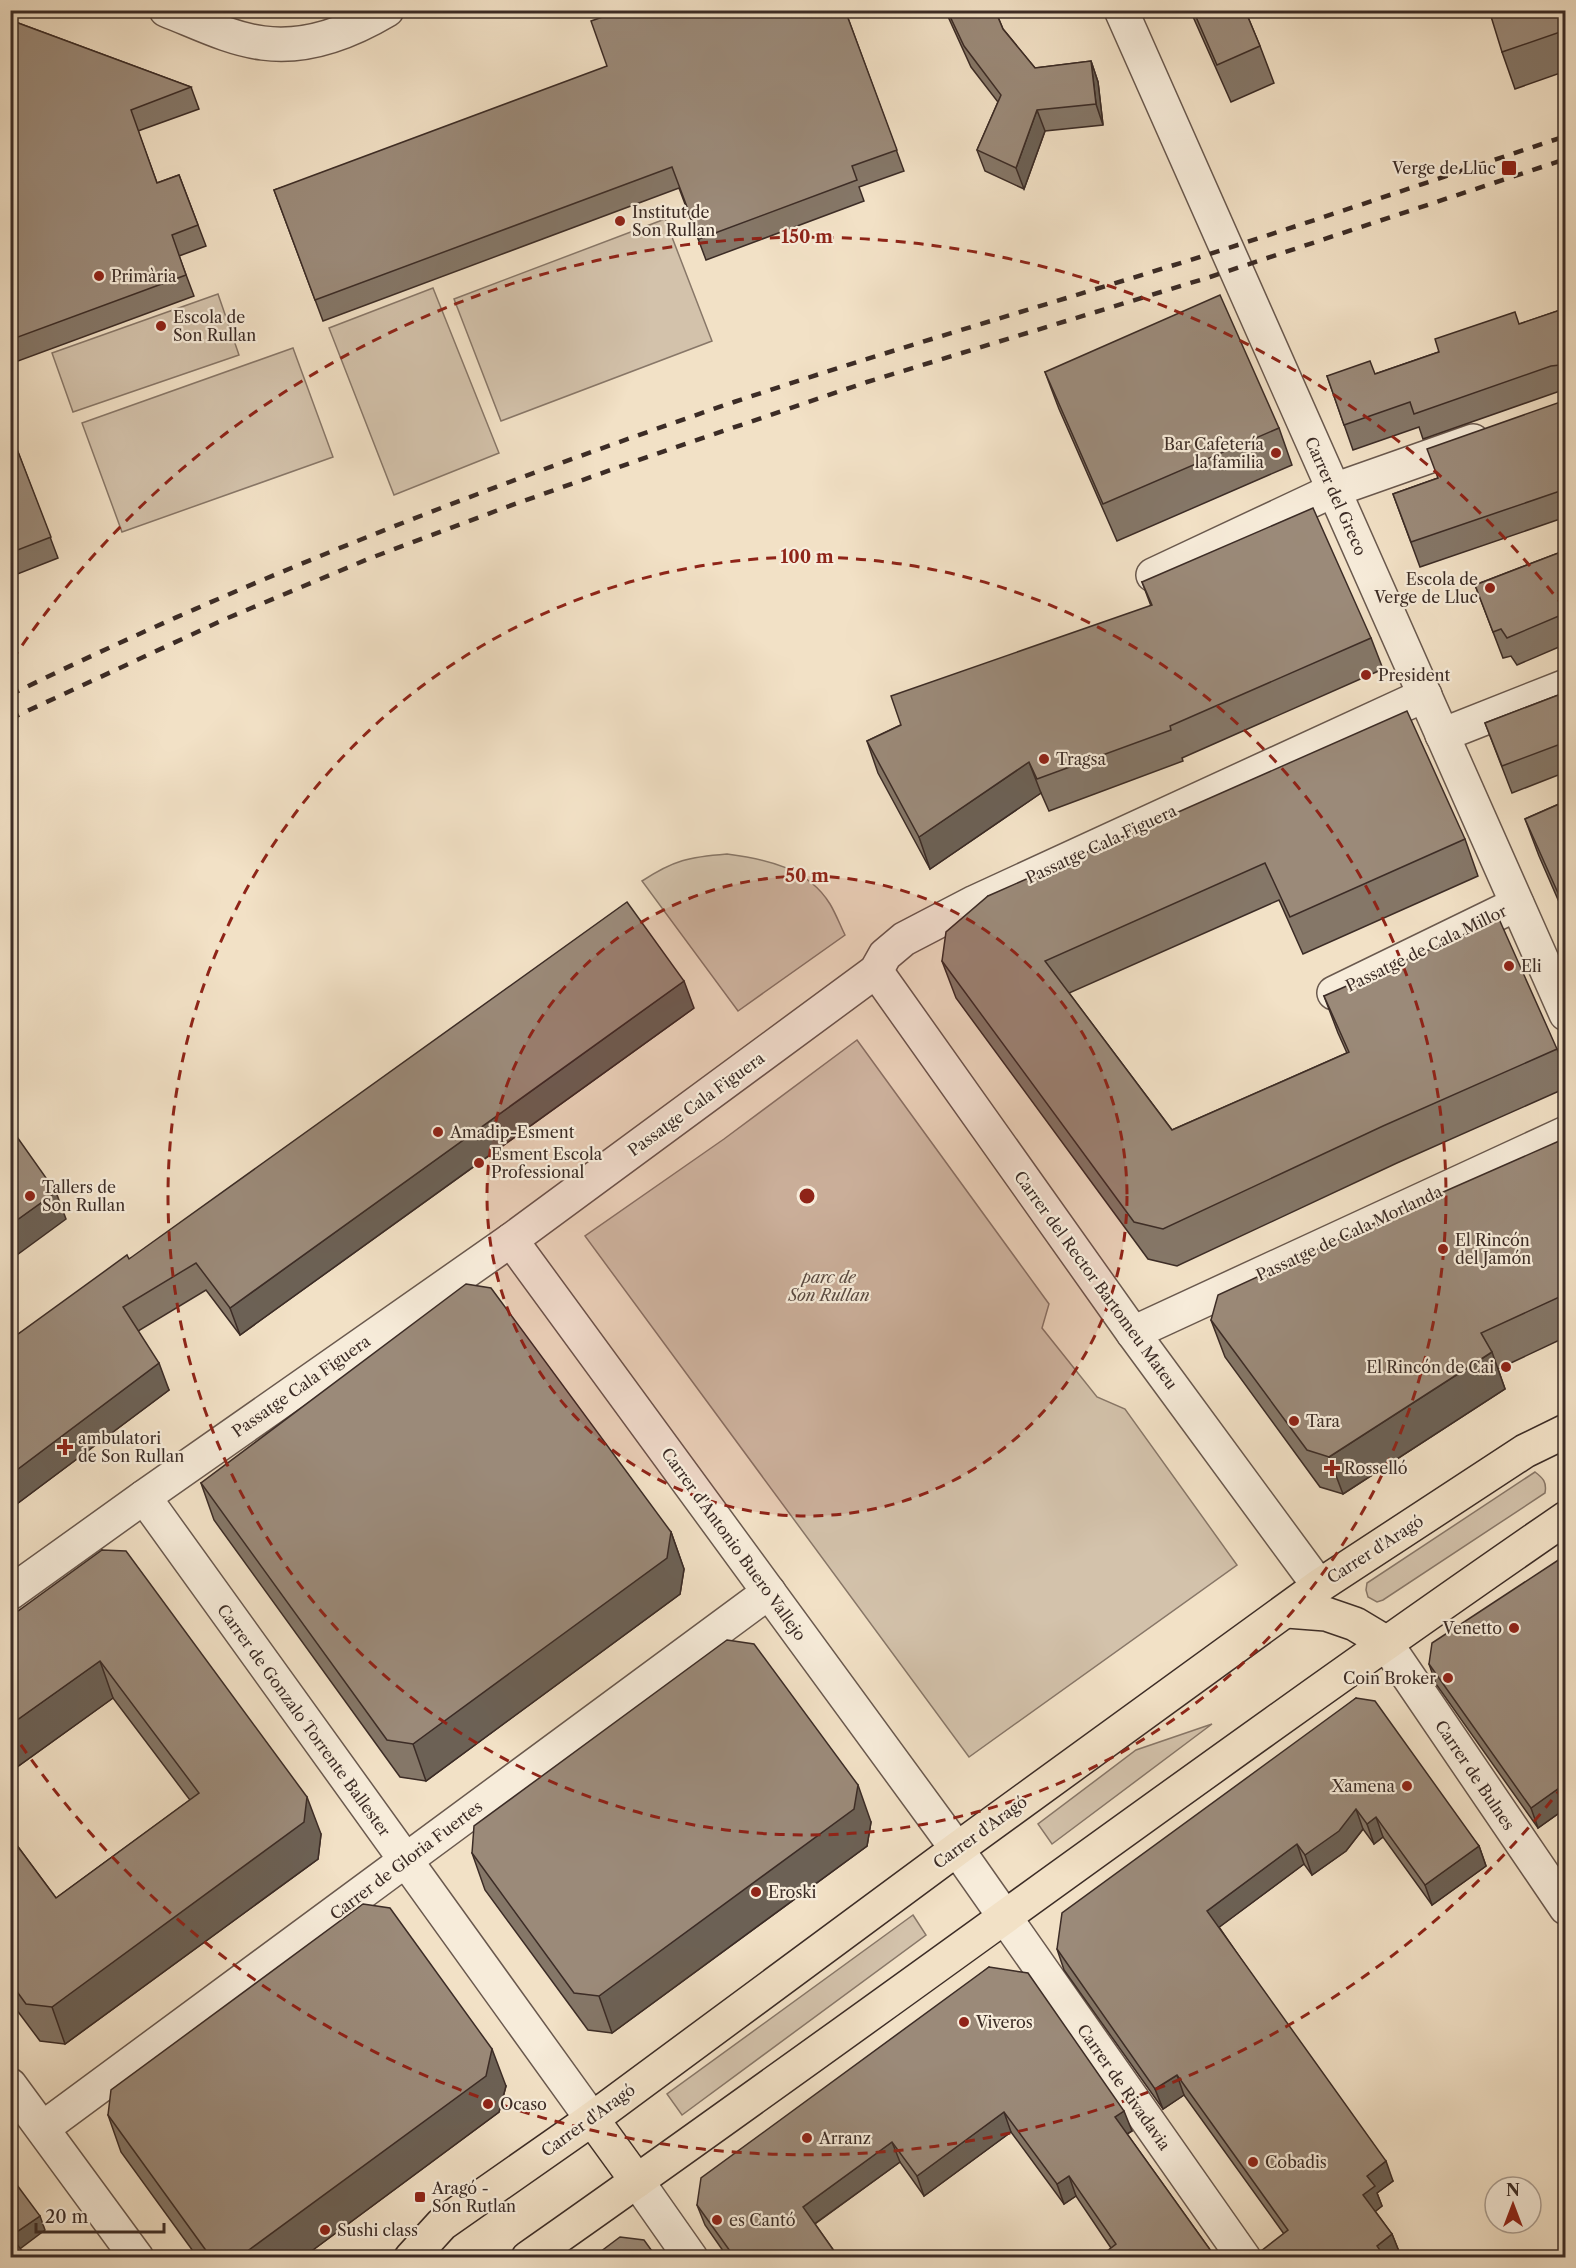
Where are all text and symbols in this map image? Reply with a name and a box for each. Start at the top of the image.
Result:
place label: Verge de Lluc [1391,158,1496,178]
marker: Verge de Lluc [1500,159,1518,177]
place label: Institut de Son Rullan [632,202,715,240]
marker: Institut de Son Rullan [613,214,627,228]
text: 150 m [781,226,833,248]
place label: Primària [111,266,177,286]
marker: Primària [92,269,106,283]
place label: Escola de Son Rullan [173,307,256,345]
marker: Escola de Son Rullan [154,319,168,333]
street label: Carrer del Greco [1301,433,1371,559]
place label: Bar Cafetería la familia [1164,434,1265,472]
marker: Bar Cafetería la familia [1269,446,1283,460]
text: 100 m [780,546,834,568]
place label: Escola de Verge de Lluc [1373,569,1478,607]
marker: Escola de Verge de Lluc [1483,581,1497,595]
place label: President [1378,665,1451,685]
marker: President [1359,668,1373,682]
place label: Tragsa [1056,749,1107,769]
marker: Tragsa [1037,752,1051,766]
street label: Passatge Cala Figuera [1022,800,1180,888]
text: 50 m [785,865,829,887]
street label: Passatge de Cala Millor [1342,900,1510,996]
place label: Eli [1521,956,1542,976]
marker: Eli [1502,959,1516,973]
street label: Passatge Cala Figuera [624,1047,769,1160]
place label: Amadip-Esment [449,1122,575,1142]
marker: Amadip-Esment [431,1125,445,1139]
place label: Esment Escola Professional [491,1144,603,1182]
marker: Esment Escola Professional [472,1156,486,1170]
street label: Carrer del Rector Bartomeu Mateu [1010,1167,1182,1393]
place label: Tallers de Son Rullan [42,1177,125,1215]
street label: Passatge de Cala Morlanda [1253,1181,1446,1285]
centre of rings [797,1186,817,1206]
marker: Tallers de Son Rullan [23,1189,37,1203]
place label: El Rincón del Jamón [1455,1230,1531,1268]
marker: El Rincón del Jamón [1436,1242,1450,1256]
park label: parc de Son Rullan [787,1267,870,1305]
street label: Passatge Cala Figuera [228,1330,374,1441]
place label: El Rincón de Cai [1366,1357,1494,1377]
marker: El Rincón de Cai [1499,1360,1513,1374]
place label: Tara [1306,1411,1341,1431]
marker: Tara [1287,1414,1301,1428]
place label: ambulatori de Son Rullan [78,1428,184,1466]
marker: ambulatori de Son Rullan [56,1438,74,1456]
street label: Carrer d'Antonio Buero Vallejo [657,1444,811,1645]
place label: Rosselló [1344,1458,1408,1478]
marker: Rosselló [1325,1461,1339,1475]
street label: Carrer d'Aragó [1323,1510,1427,1588]
street label: Carrer de Gonzalo Torrente Ballester [213,1600,395,1840]
place label: Venetto [1442,1618,1502,1638]
marker: Venetto [1507,1621,1521,1635]
place label: Coin Broker [1343,1668,1436,1688]
marker: Coin Broker [1441,1671,1455,1685]
street label: Carrer de Bulnes [1431,1716,1519,1834]
place label: Xamena [1331,1776,1396,1796]
marker: Xamena [1400,1779,1414,1793]
street label: Carrer d'Aragó [929,1791,1031,1873]
street label: Carrer de Gloria Fuertes [326,1796,486,1924]
place label: Eroski [768,1882,817,1902]
marker: Eroski [749,1885,763,1899]
place label: Viveros [975,2012,1033,2032]
marker: Viveros [957,2015,971,2029]
street label: Carrer de Rivadavia [1073,2020,1175,2154]
street label: Carrer d'Aragó [537,2079,639,2161]
place label: Ocaso [500,2094,547,2114]
marker: Ocaso [481,2097,495,2111]
place label: Arranz [818,2128,871,2148]
marker: Arranz [800,2131,814,2145]
place label: Cobadis [1265,2152,1327,2172]
marker: Cobadis [1246,2155,1260,2169]
north arrow [1483,2175,1543,2235]
place label: Aragó - Son Rutlan [431,2178,516,2216]
text: N [1506,2180,1520,2200]
marker: Aragó - Son Rutlan [413,2190,427,2204]
scale bar [36,2196,164,2234]
text: 20 m [45,2206,89,2228]
place label: es Cantó [729,2210,796,2230]
marker: es Cantó [710,2213,724,2227]
place label: Sushi class [337,2220,418,2240]
marker: Sushi class [318,2223,332,2237]

